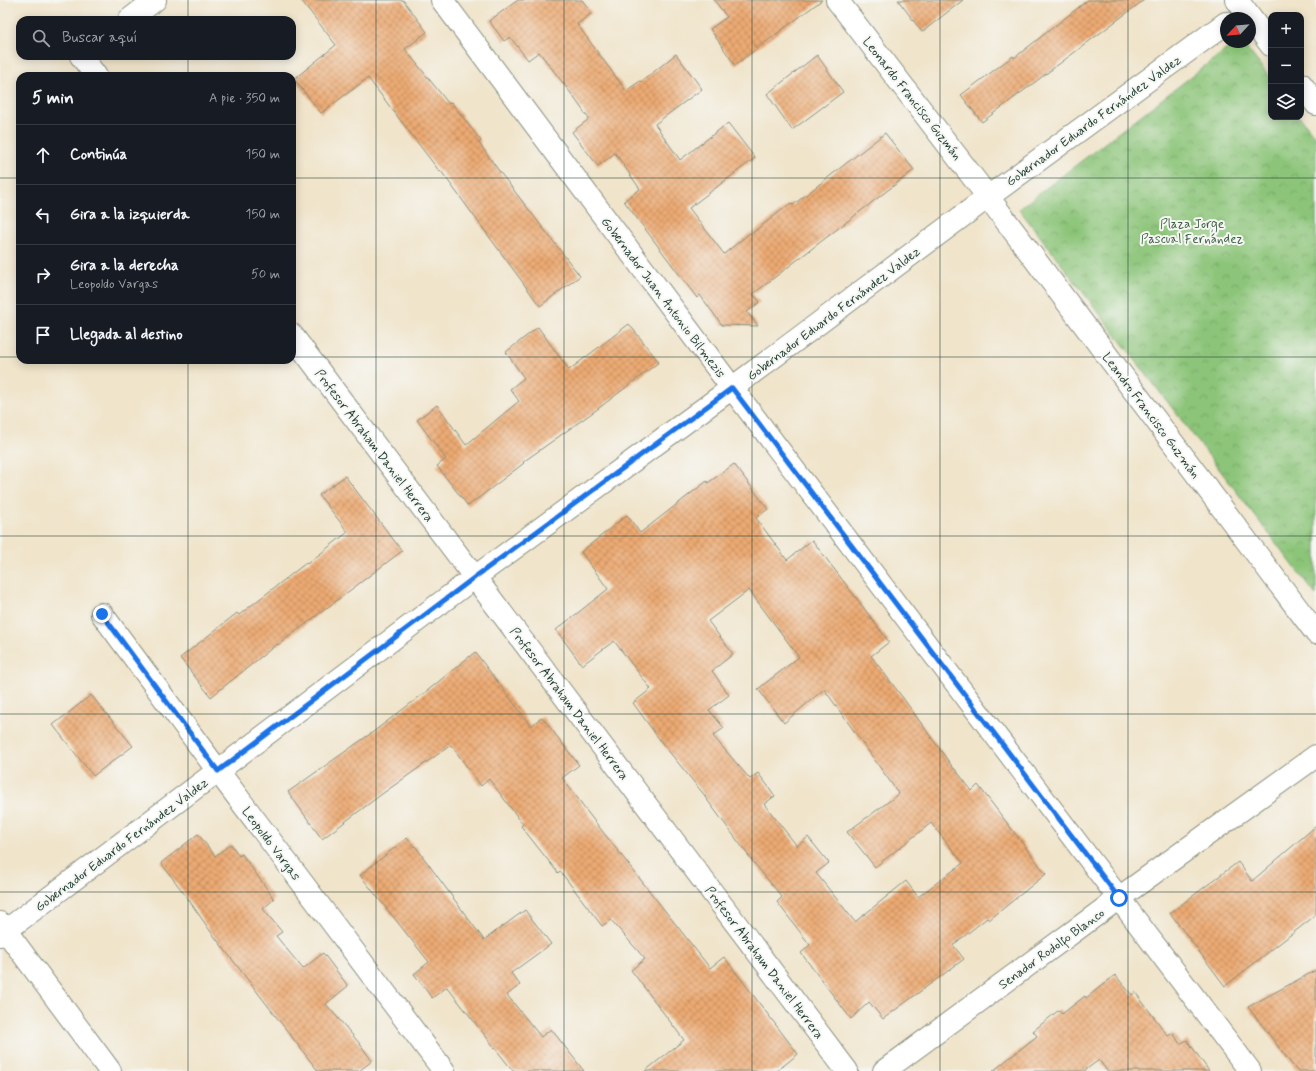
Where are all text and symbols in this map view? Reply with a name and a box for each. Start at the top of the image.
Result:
north arrow [1220,12,1256,48]
map controls [1268,12,1304,120]
button: + [1268,12,1304,48]
search box [16,16,296,60]
icon: search [30,27,52,49]
text: Buscar aquí [62,28,137,48]
street label: Leonardo Francisco Guzmán [858,34,965,164]
button: − [1268,48,1304,84]
street label: Gobernador Eduardo Fernández Valdez [1003,52,1185,191]
button: layers [1268,84,1304,120]
text: 5 min [32,87,74,109]
text: A pie · 350 m [209,90,280,107]
icon: ahead [32,144,54,166]
text: Continúa [70,145,127,165]
text: 150 m [246,146,280,163]
icon: left [32,204,54,226]
text: Gira a la izquierda [70,205,189,225]
text: 150 m [246,206,280,223]
street label: Gobernador Juan Antonio Bilmezis [597,214,729,382]
park label: Plaza Jorge Pascual Fernández [1141,216,1244,248]
street label: Gobernador Eduardo Fernández Valdez [744,243,924,385]
text: Gira a la derecha [70,256,179,276]
icon: right [32,264,54,286]
text: 50 m [251,266,280,283]
text: Leopoldo Vargas [70,276,158,293]
icon: arrive [32,324,54,346]
text: Llegada al destino [70,325,183,345]
street label: Leandro Francisco Guzmán [1098,349,1204,482]
street label: Profesor Abraham Daniel Herrera [311,366,437,526]
route end [93,605,111,623]
street label: Profesor Abraham Daniel Herrera [506,624,632,784]
street label: Gobernador Eduardo Fernández Valdez [32,774,212,916]
street label: Leopoldo Vargas [238,804,304,884]
street label: Profesor Abraham Daniel Herrera [701,883,827,1043]
route start [1110,889,1128,907]
street label: Senador Rodolfo Blanco [995,905,1109,995]

